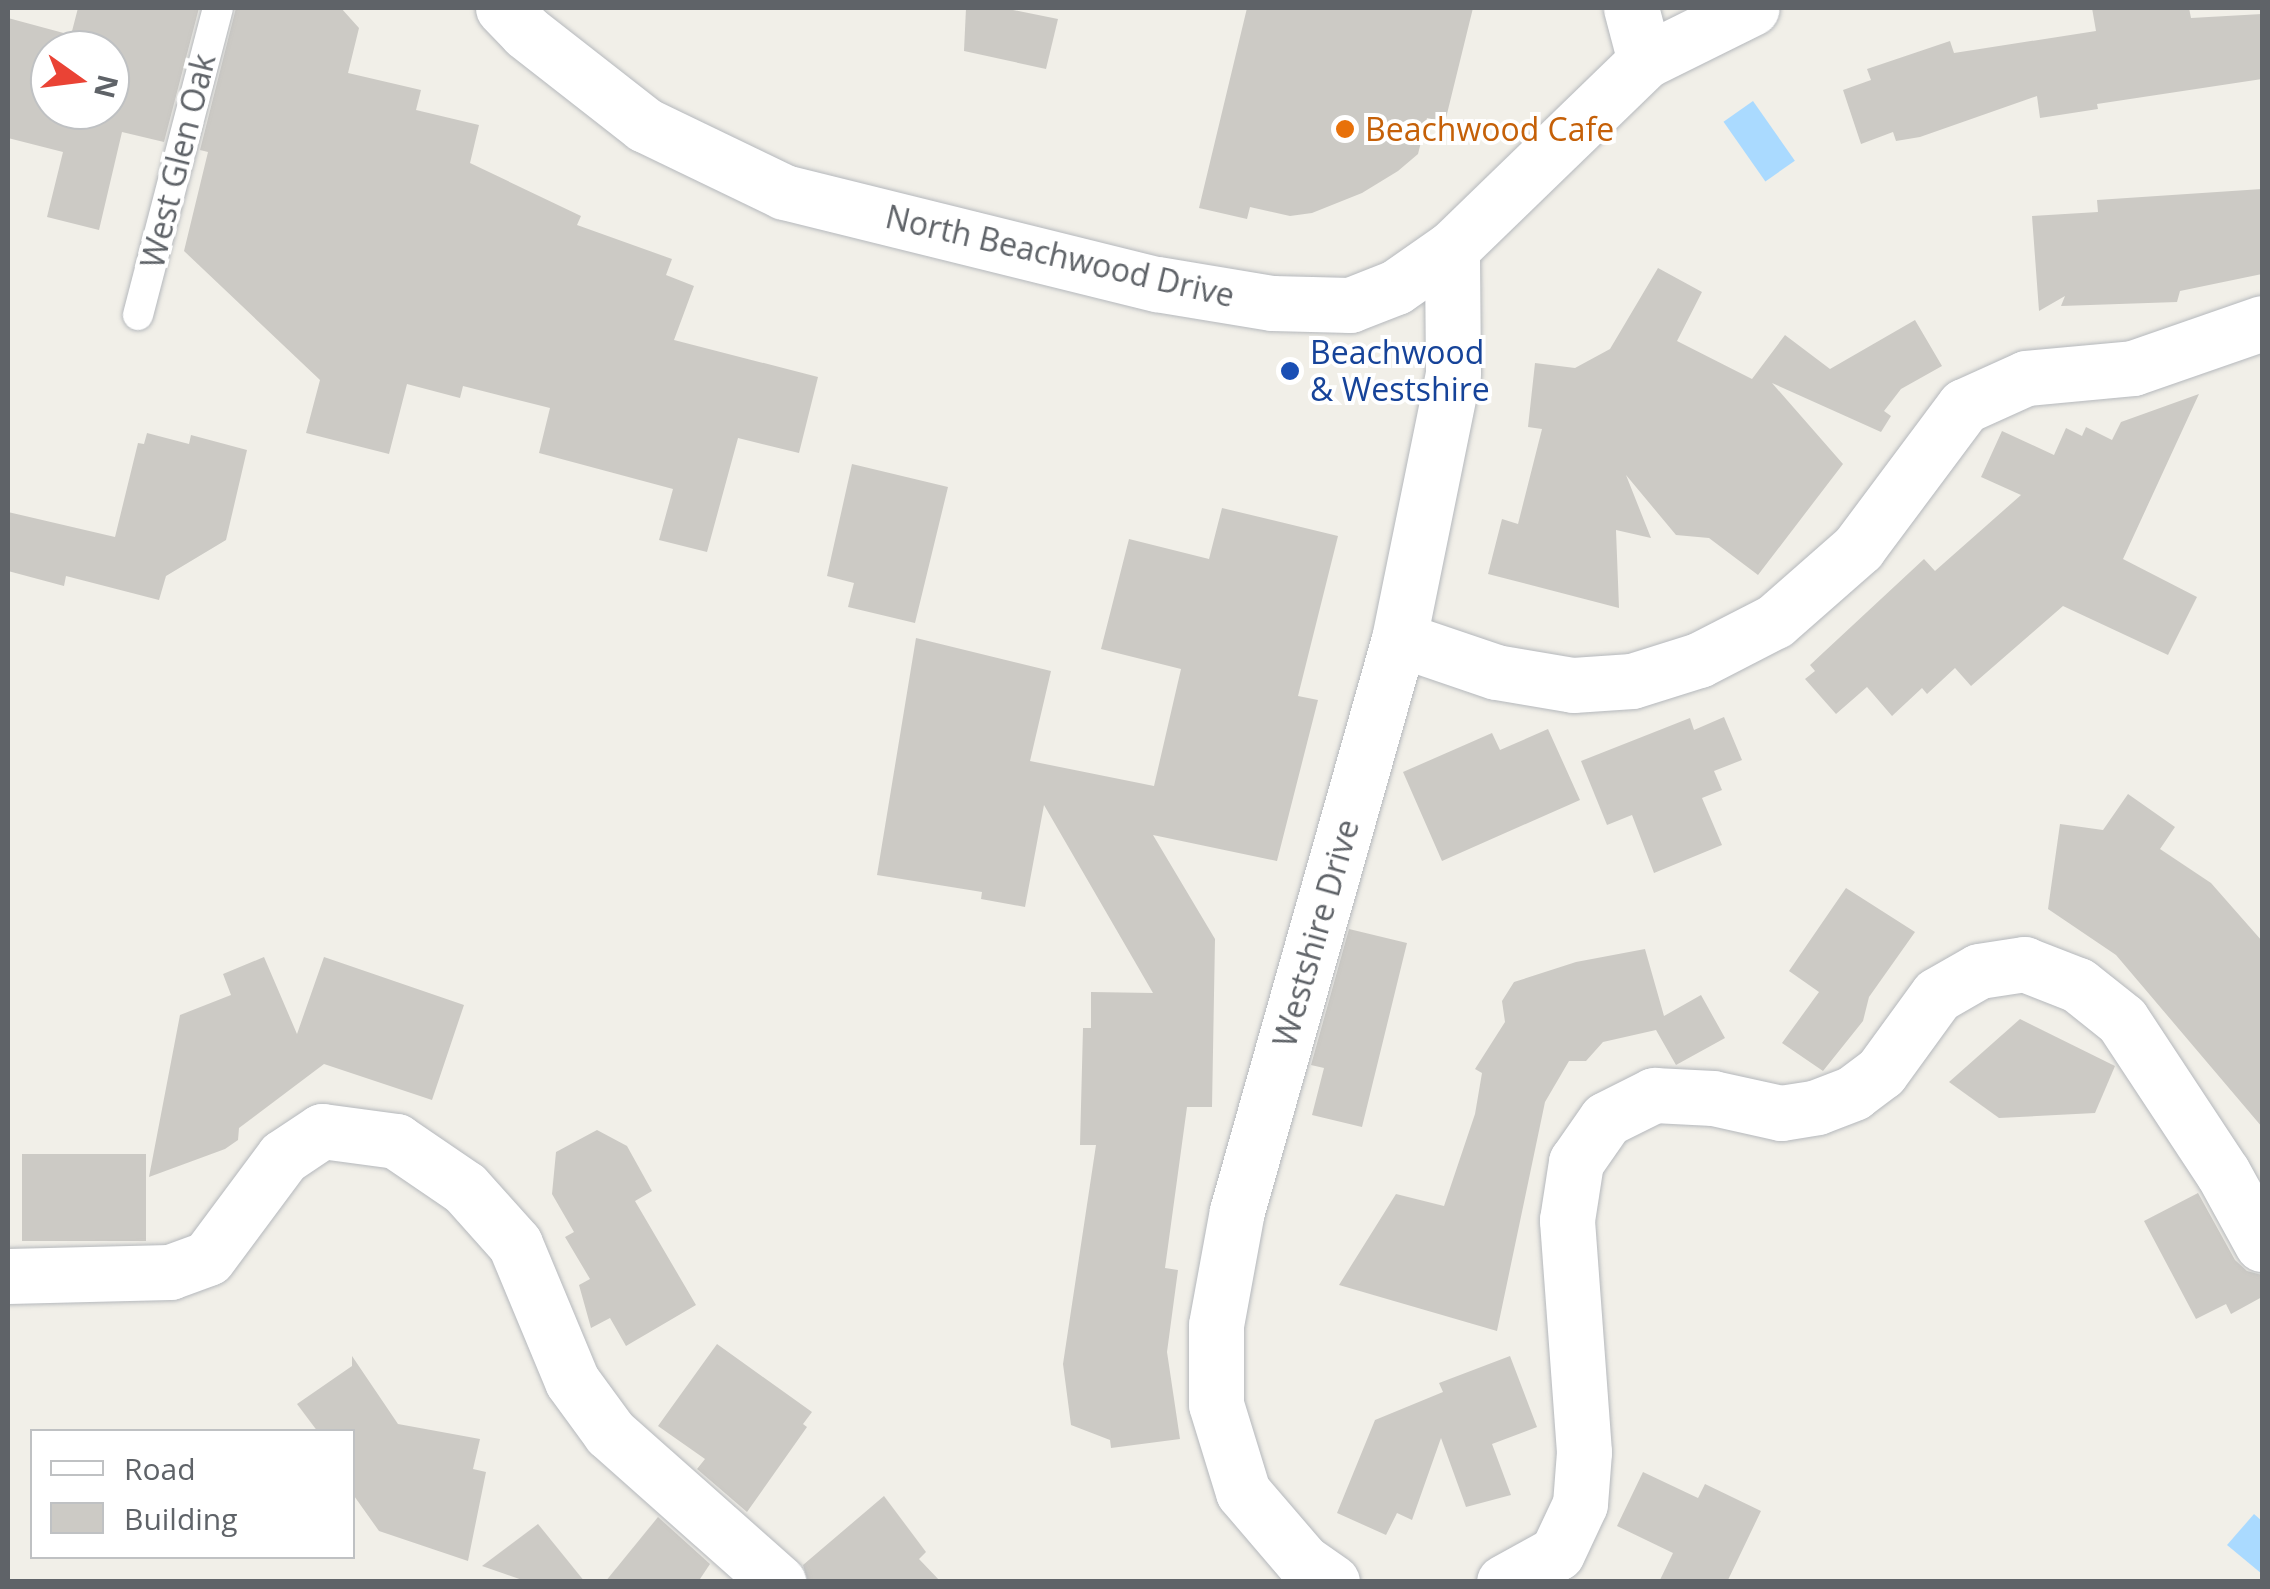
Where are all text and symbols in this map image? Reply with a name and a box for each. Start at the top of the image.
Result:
north arrow [30,30,130,130]
street label: West Glen Oak [133,50,223,272]
text: N [86,71,128,102]
place label: Beachwood Cafe [1365,110,1614,148]
marker: Beachwood Cafe [1334,118,1356,140]
street label: North Beachwood Drive [882,197,1238,315]
place label: Beachwood & Westshire [1310,334,1490,409]
marker: Beachwood & Westshire [1279,360,1301,382]
street label: Westshire Drive [1265,815,1367,1051]
legend [30,1429,355,1559]
text: Road [124,1448,196,1489]
text: Building [124,1498,238,1539]

